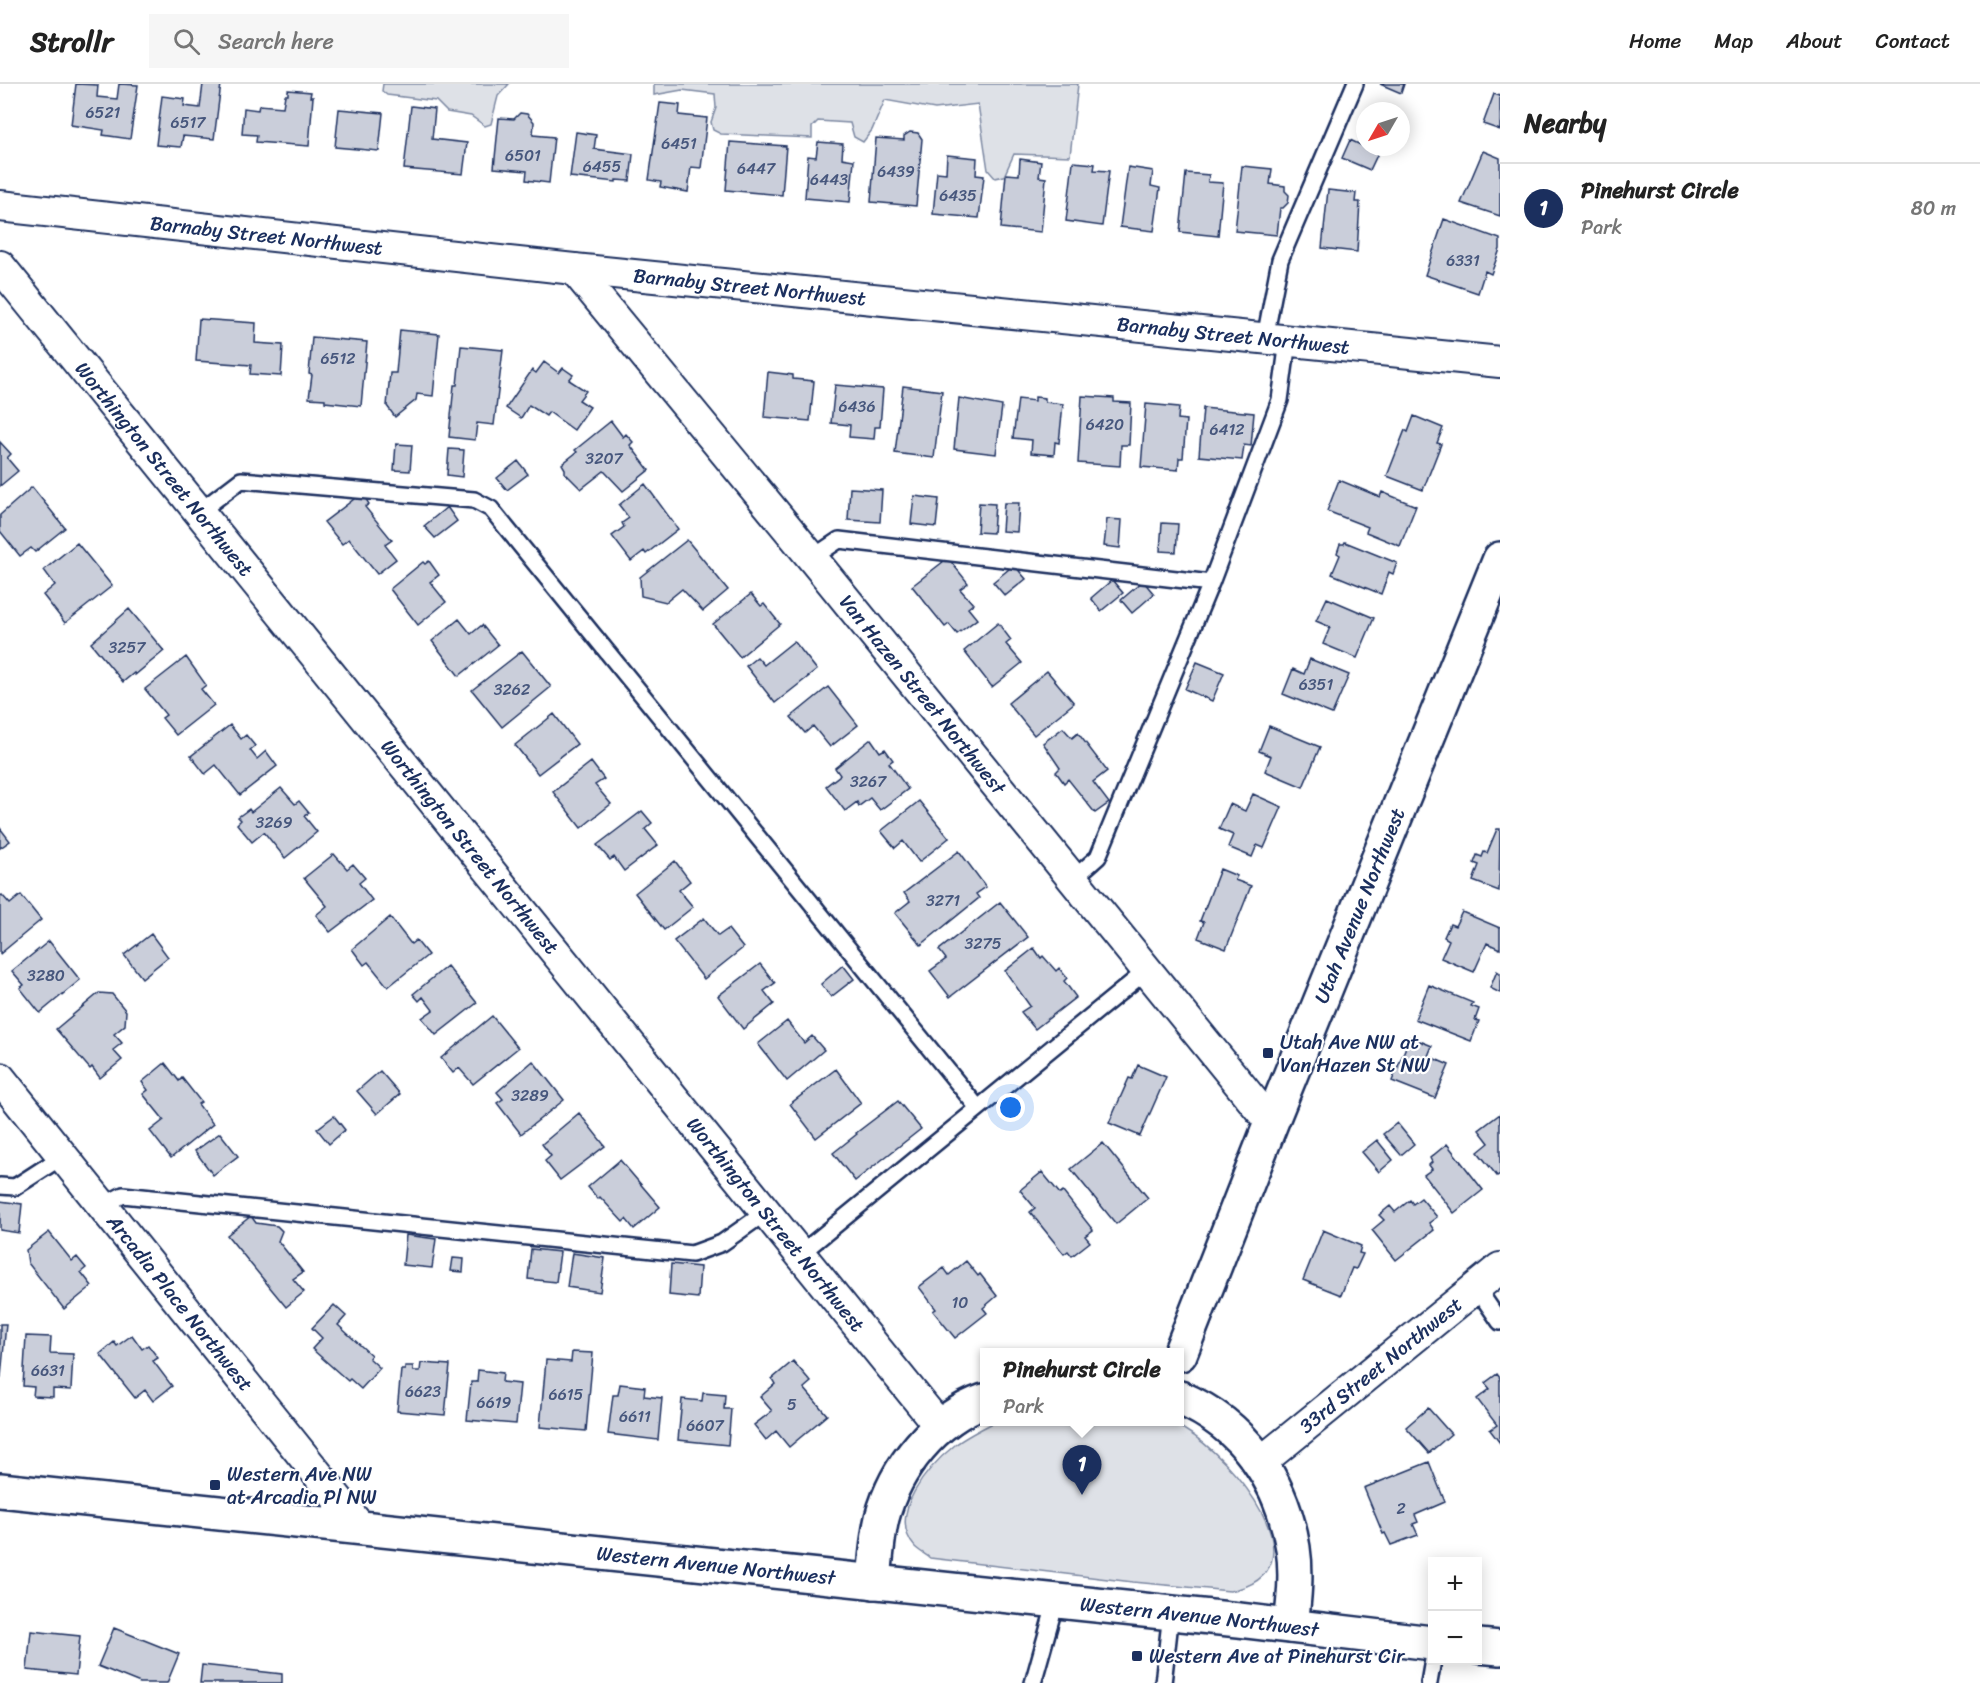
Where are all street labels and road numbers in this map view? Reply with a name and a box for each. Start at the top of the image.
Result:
street label: Barnaby Street Northwest [148,206,385,266]
street label: Barnaby Street Northwest [632,258,868,316]
street label: Barnaby Street Northwest [1115,307,1351,365]
street label: Worthington Street Northwest [66,354,262,585]
street label: Van Hazen Street Northwest [830,587,1015,803]
street label: Worthington Street Northwest [371,731,568,963]
street label: Utah Avenue Northwest [1304,802,1415,1009]
street label: Worthington Street Northwest [677,1109,874,1340]
street label: Arcadia Place Northwest [97,1206,262,1400]
street label: 33rd Street Northwest [1291,1288,1471,1443]
street label: Western Avenue Northwest [595,1536,838,1596]
street label: Western Avenue Northwest [1078,1586,1322,1647]

